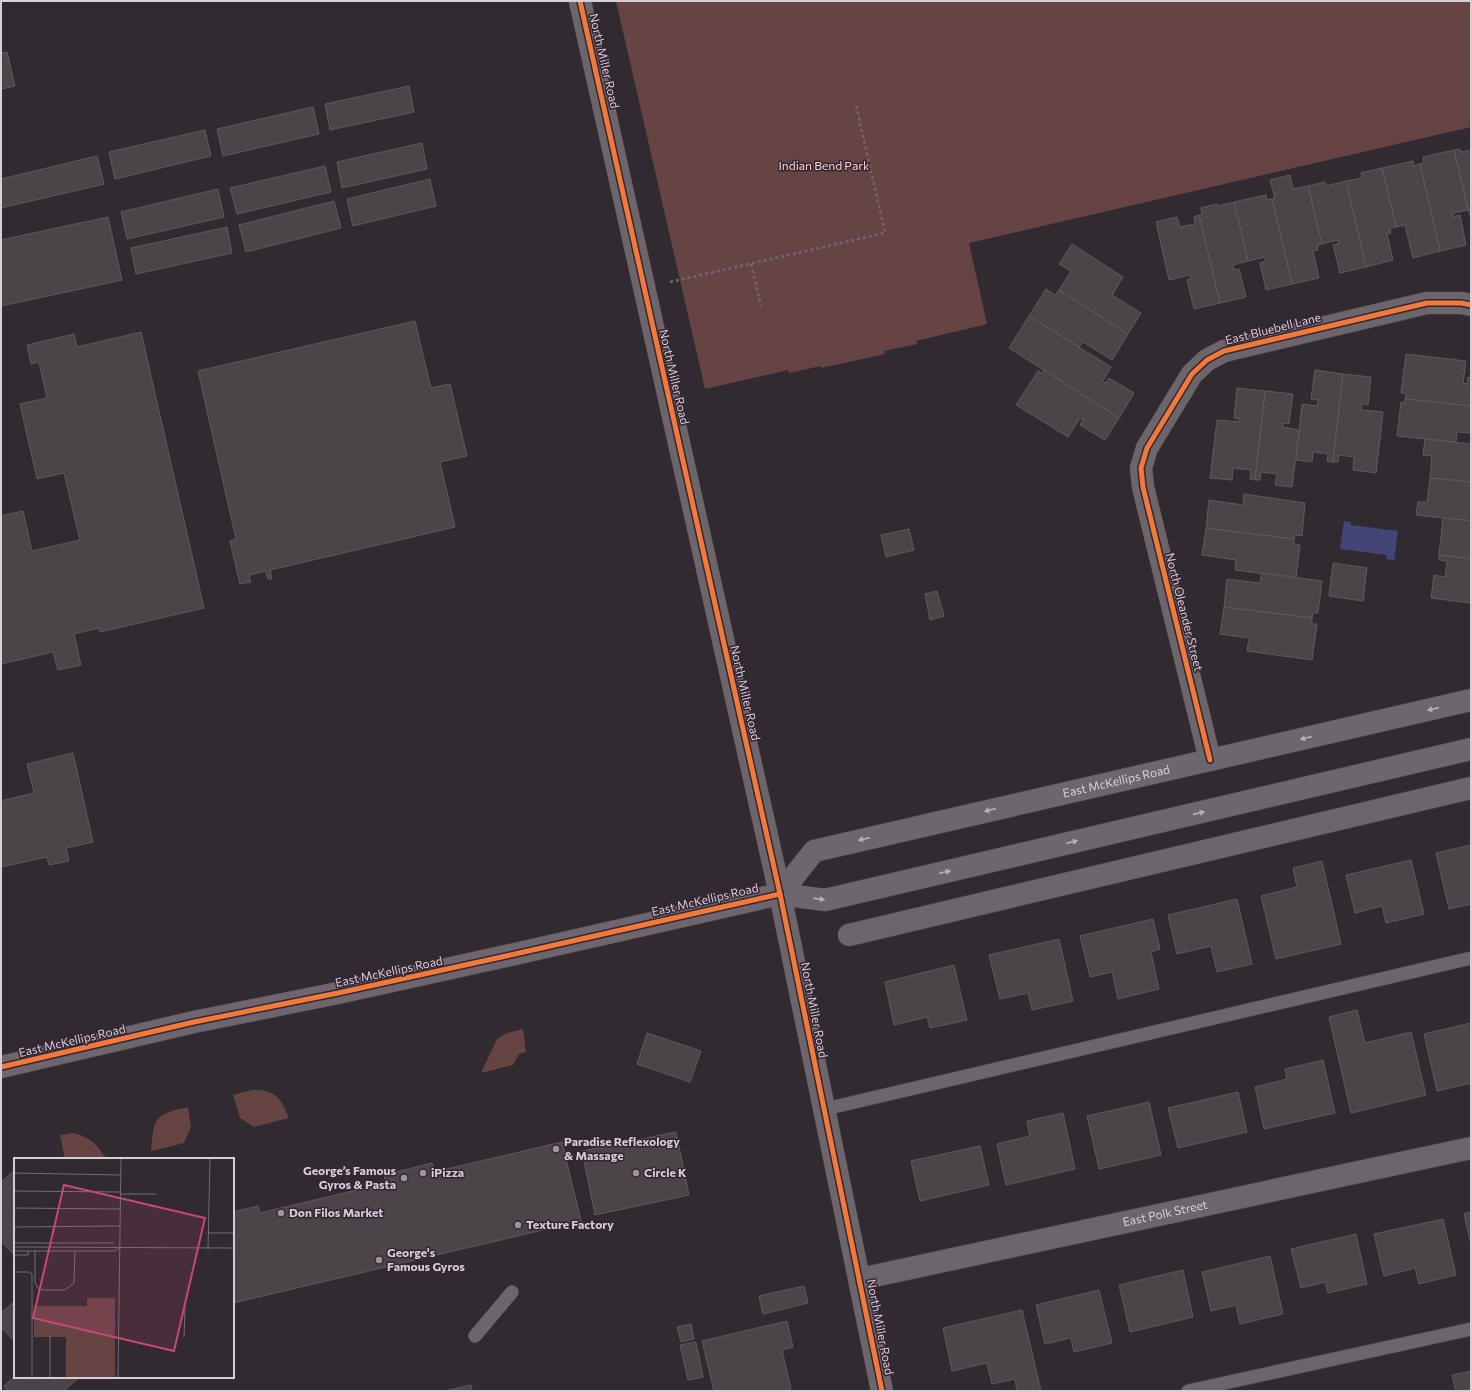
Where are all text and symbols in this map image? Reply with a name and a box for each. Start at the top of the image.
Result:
street label: North Miller Road [587,12,623,110]
park label: Indian Bend Park [779,158,870,172]
street label: East Bluebell Lane [1223,309,1322,347]
street label: North Miller Road [657,328,693,426]
street label: North Oleander Street [1163,551,1207,673]
street label: North Miller Road [728,644,764,742]
one-way arrow [1427,706,1439,712]
one-way arrow [1300,735,1312,741]
street label: East McKellips Road [1061,761,1171,800]
one-way arrow [984,807,996,813]
one-way arrow [1193,810,1205,816]
one-way arrow [857,837,870,843]
one-way arrow [1066,839,1078,845]
one-way arrow [940,869,952,875]
street label: East McKellips Road [650,880,760,918]
one-way arrow [813,896,825,902]
street label: East McKellips Road [334,953,444,989]
street label: North Miller Road [799,961,831,1059]
street label: East McKellips Road [17,1021,127,1059]
place label: Paradise Reflexology & Massage [564,1134,680,1162]
marker: Paradise Reflexology & Massage [551,1144,561,1154]
inset map [14,1158,234,1378]
place label: George’s Famous Gyros & Pasta [303,1163,396,1191]
place label: iPizza [431,1165,464,1179]
place label: Circle K [644,1165,687,1179]
marker: iPizza [418,1168,428,1178]
marker: Circle K [631,1168,641,1178]
marker: George’s Famous Gyros & Pasta [399,1173,409,1183]
street label: East Polk Street [1121,1197,1209,1229]
place label: Don Filos Market [289,1205,383,1219]
marker: Don Filos Market [276,1208,286,1218]
place label: Texture Factory [526,1217,614,1231]
marker: Texture Factory [513,1220,523,1230]
place label: George's Famous Gyros [387,1245,465,1273]
marker: George's Famous Gyros [374,1255,384,1265]
street label: North Miller Road [865,1278,897,1376]

